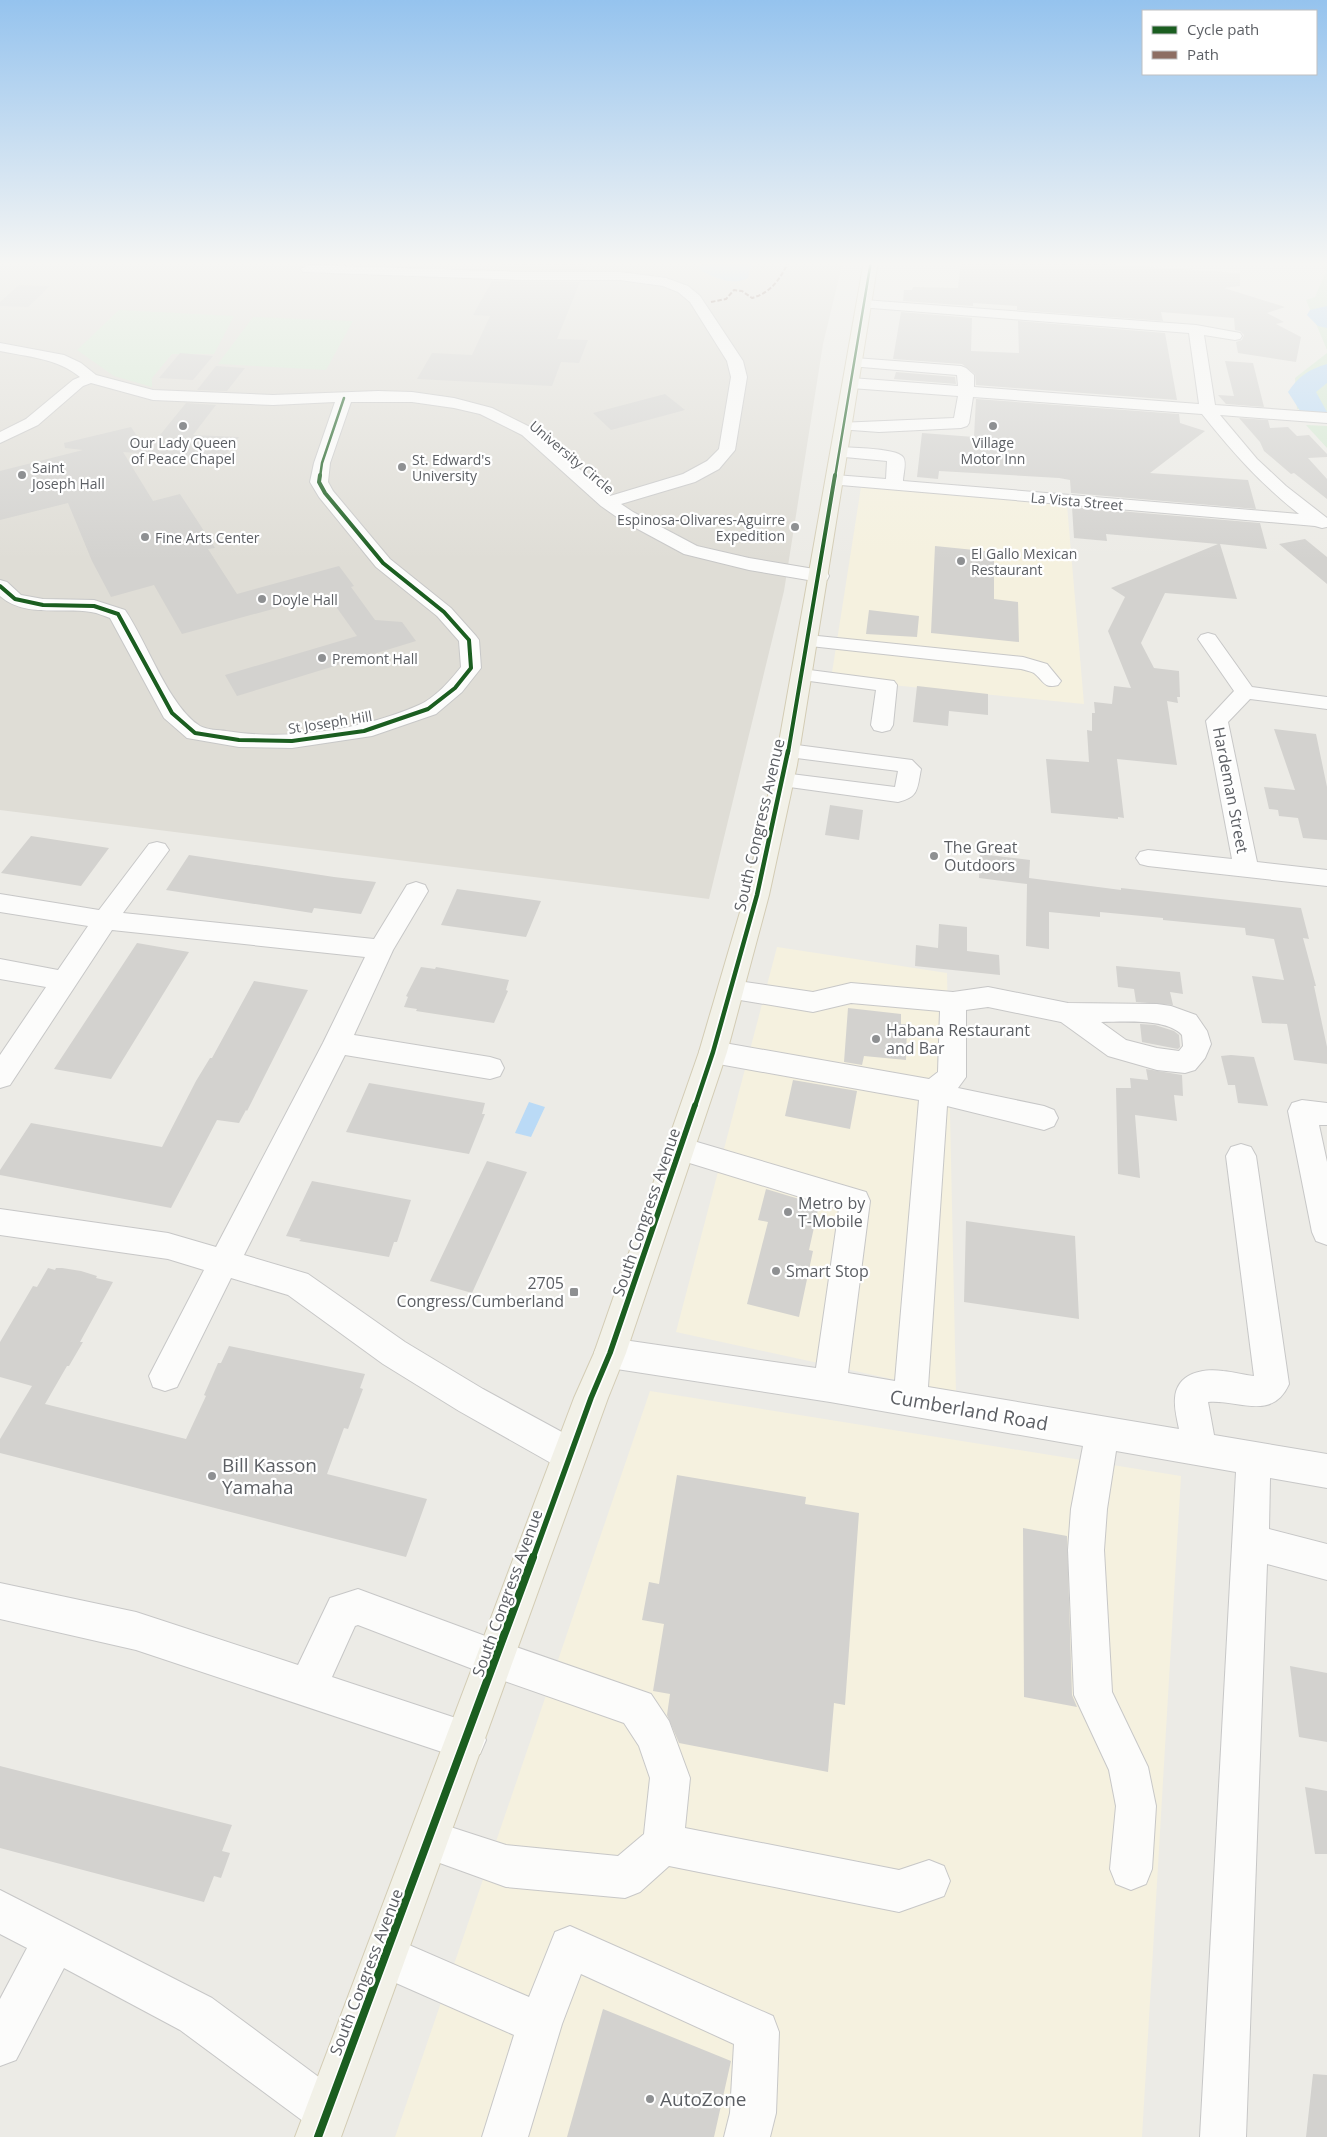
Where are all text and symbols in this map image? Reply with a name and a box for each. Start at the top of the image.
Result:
legend [1142,10,1317,75]
text: Cycle path [1187,19,1259,39]
text: Path [1187,44,1219,64]
street label: University Circle [526,416,618,498]
marker: Our Lady Queen of Peace Chapel [177,420,189,432]
marker: Village Motor Inn [987,420,999,432]
place label: Our Lady Queen of Peace Chapel [130,433,236,468]
place label: Village Motor Inn [961,433,1025,468]
place label: St. Edward's University [412,450,491,485]
place label: Saint Joseph Hall [30,458,105,493]
marker: St. Edward's University [396,461,408,473]
marker: Saint Joseph Hall [16,469,28,481]
street label: La Vista Street [1030,487,1124,515]
place label: Espinosa-Olivares-Aguirre Expedition [617,510,785,545]
marker: Espinosa-Olivares-Aguirre Expedition [789,521,801,533]
place label: Fine Arts Center [155,528,260,547]
marker: Fine Arts Center [139,531,151,543]
place label: El Gallo Mexican Restaurant [971,544,1077,579]
marker: El Gallo Mexican Restaurant [955,555,967,567]
place label: Doyle Hall [272,590,338,609]
marker: Doyle Hall [256,593,268,605]
place label: Premont Hall [332,649,418,668]
marker: Premont Hall [316,652,328,664]
street label: St Joseph Hill [287,706,373,738]
street label: Hardeman Street [1208,725,1254,855]
street label: South Congress Avenue [728,736,790,914]
place label: The Great Outdoors [944,836,1018,876]
marker: The Great Outdoors [928,850,940,862]
place label: Habana Restaurant and Bar [886,1019,1030,1059]
marker: Habana Restaurant and Bar [870,1033,882,1045]
street label: South Congress Avenue [607,1125,685,1299]
place label: Metro by T-Mobile [798,1192,866,1232]
marker: Metro by T-Mobile [782,1206,794,1218]
place label: Smart Stop [786,1260,869,1282]
marker: Smart Stop [770,1265,782,1277]
place label: 2705 Congress/Cumberland [397,1272,564,1312]
marker: 2705 Congress/Cumberland [568,1286,580,1298]
street label: Cumberland Road [888,1383,1050,1437]
place label: Bill Kasson Yamaha [222,1452,317,1500]
marker: Bill Kasson Yamaha [206,1470,218,1482]
street label: South Congress Avenue [466,1506,548,1680]
street label: South Congress Avenue [324,1886,408,2058]
place label: AutoZone [660,2086,747,2112]
marker: AutoZone [644,2093,656,2105]

